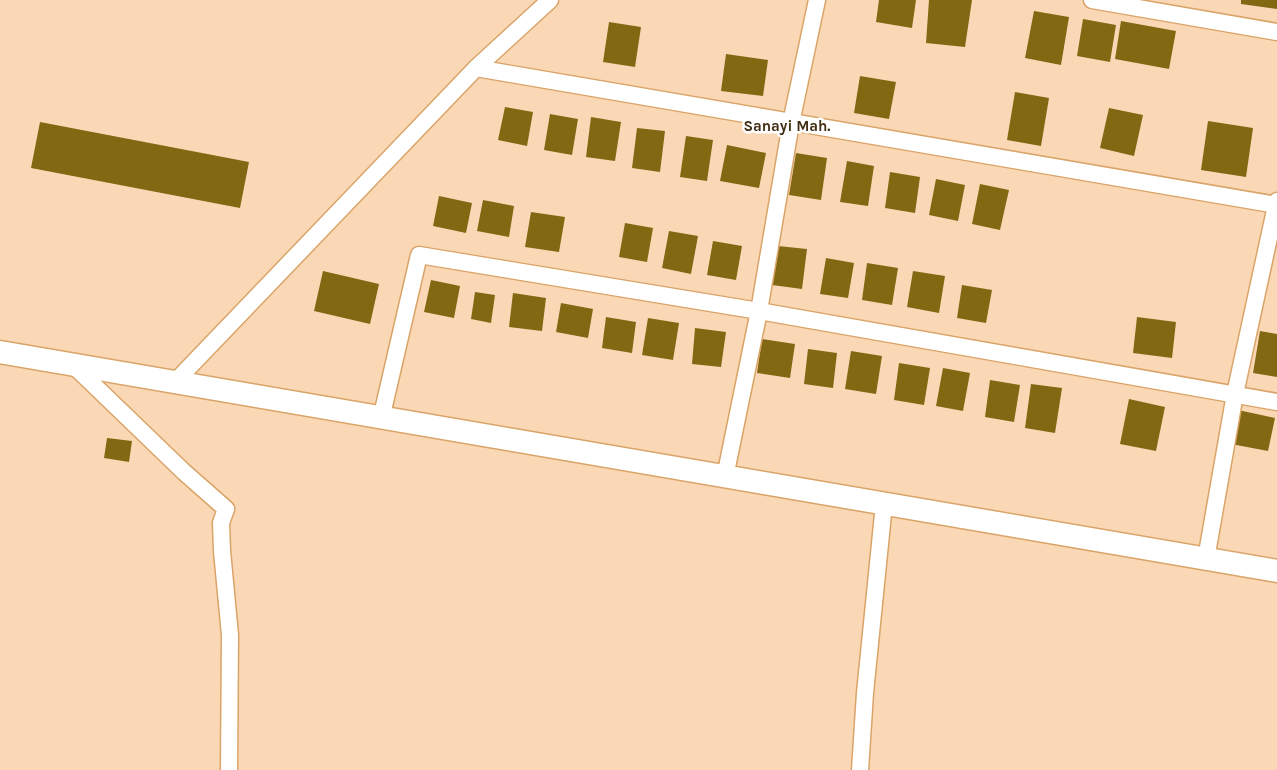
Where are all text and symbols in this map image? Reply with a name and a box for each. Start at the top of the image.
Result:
district label: Sanayi Mah. [743,118,831,136]

